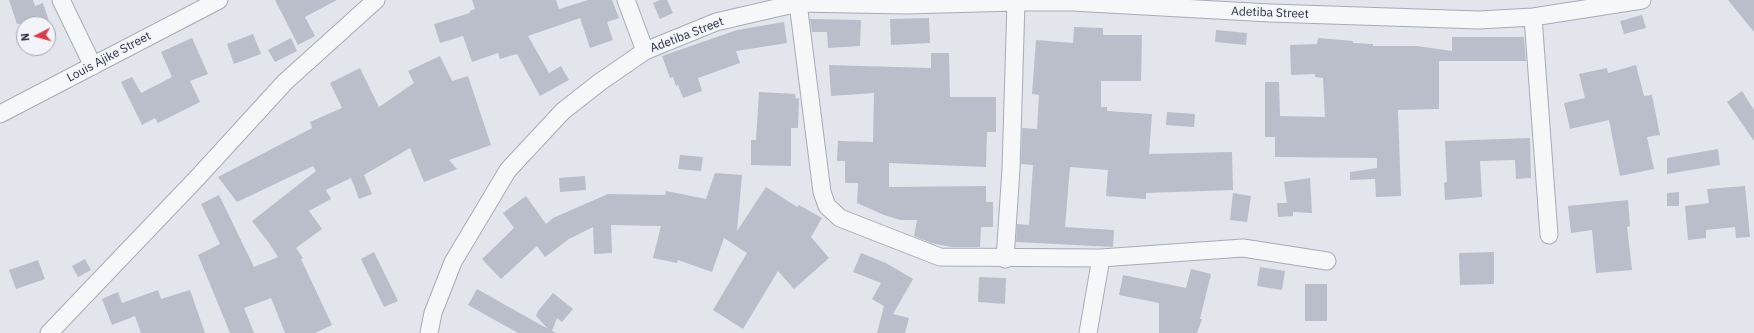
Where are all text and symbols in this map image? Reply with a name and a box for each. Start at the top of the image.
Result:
street label: Adetiba Street [1231,4,1309,22]
street label: Adetiba Street [648,14,726,56]
north arrow [16,16,56,56]
street label: Louis Ajike Street [64,29,154,85]
text: N [18,32,32,42]

